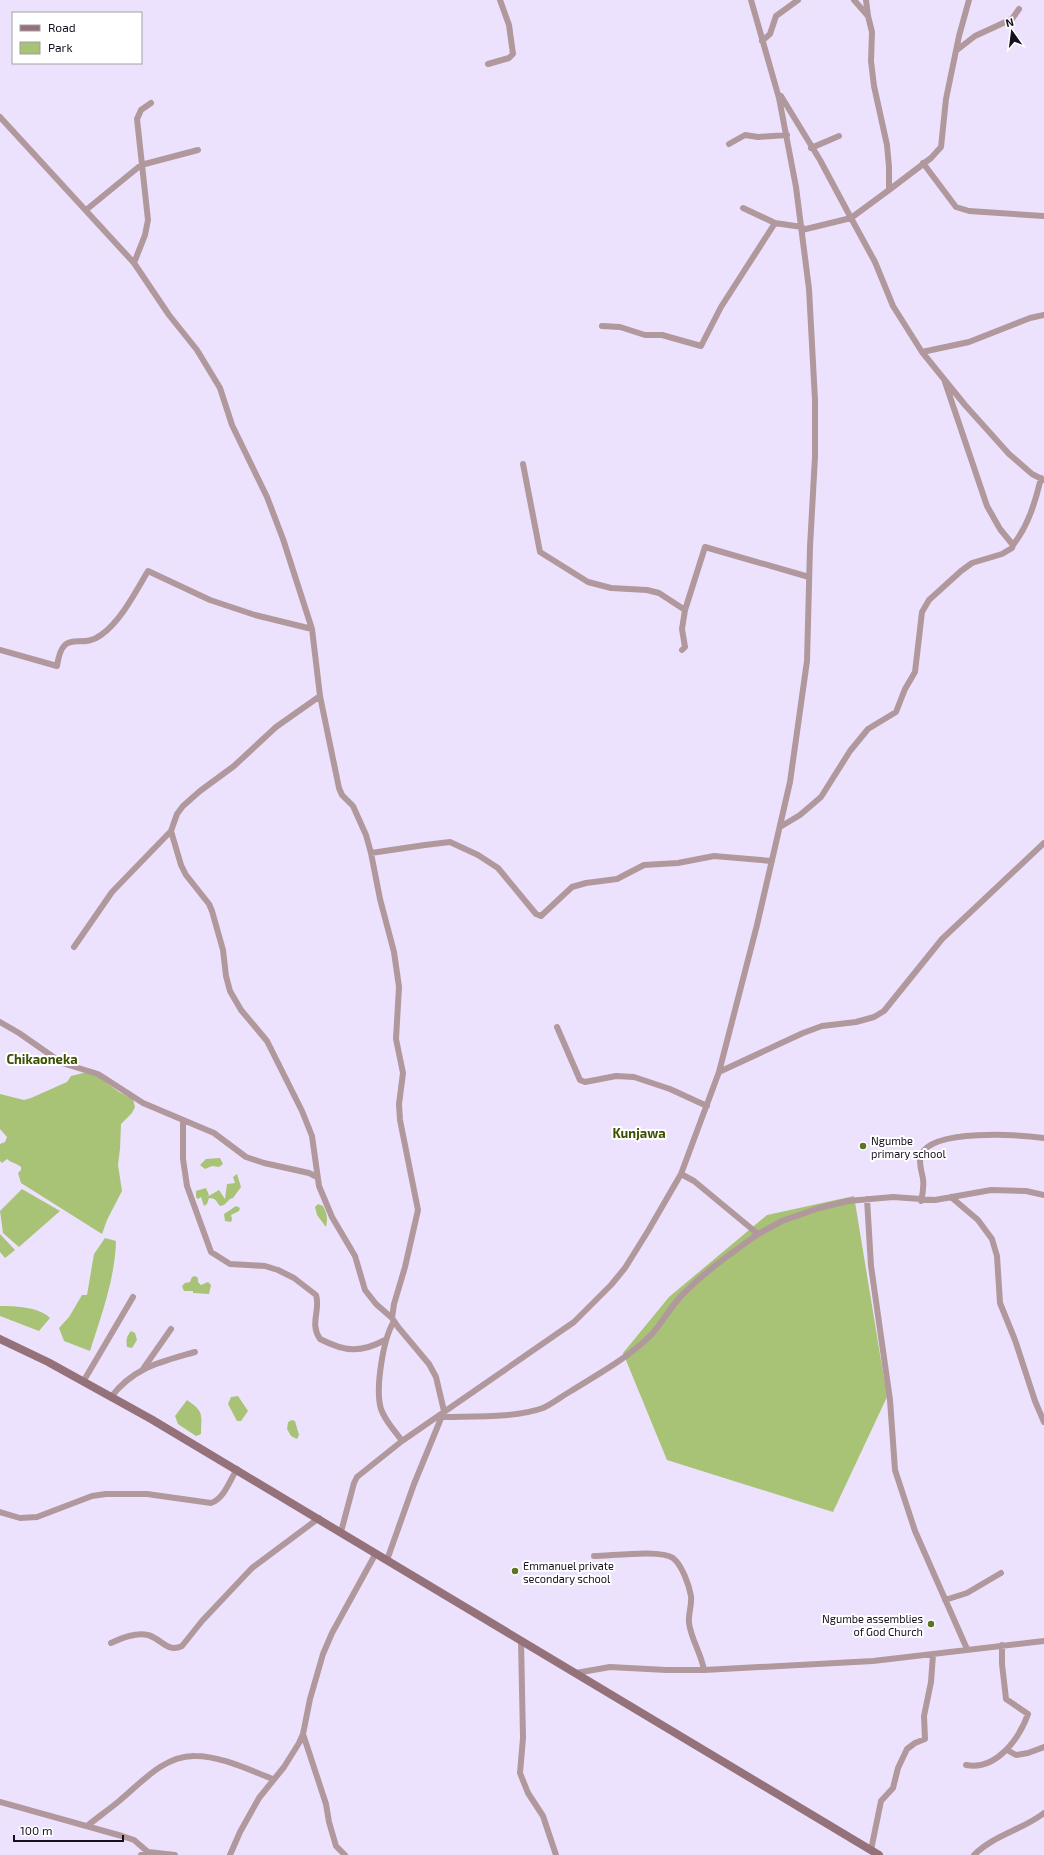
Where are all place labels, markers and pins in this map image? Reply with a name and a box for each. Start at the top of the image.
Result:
place label: Ngumbe primary school [871,1134,946,1160]
marker: Ngumbe primary school [858,1141,868,1151]
place label: Emmanuel private secondary school [523,1559,614,1585]
marker: Emmanuel private secondary school [510,1566,520,1576]
place label: Ngumbe assemblies of God Church [822,1612,923,1638]
marker: Ngumbe assemblies of God Church [926,1619,936,1629]

